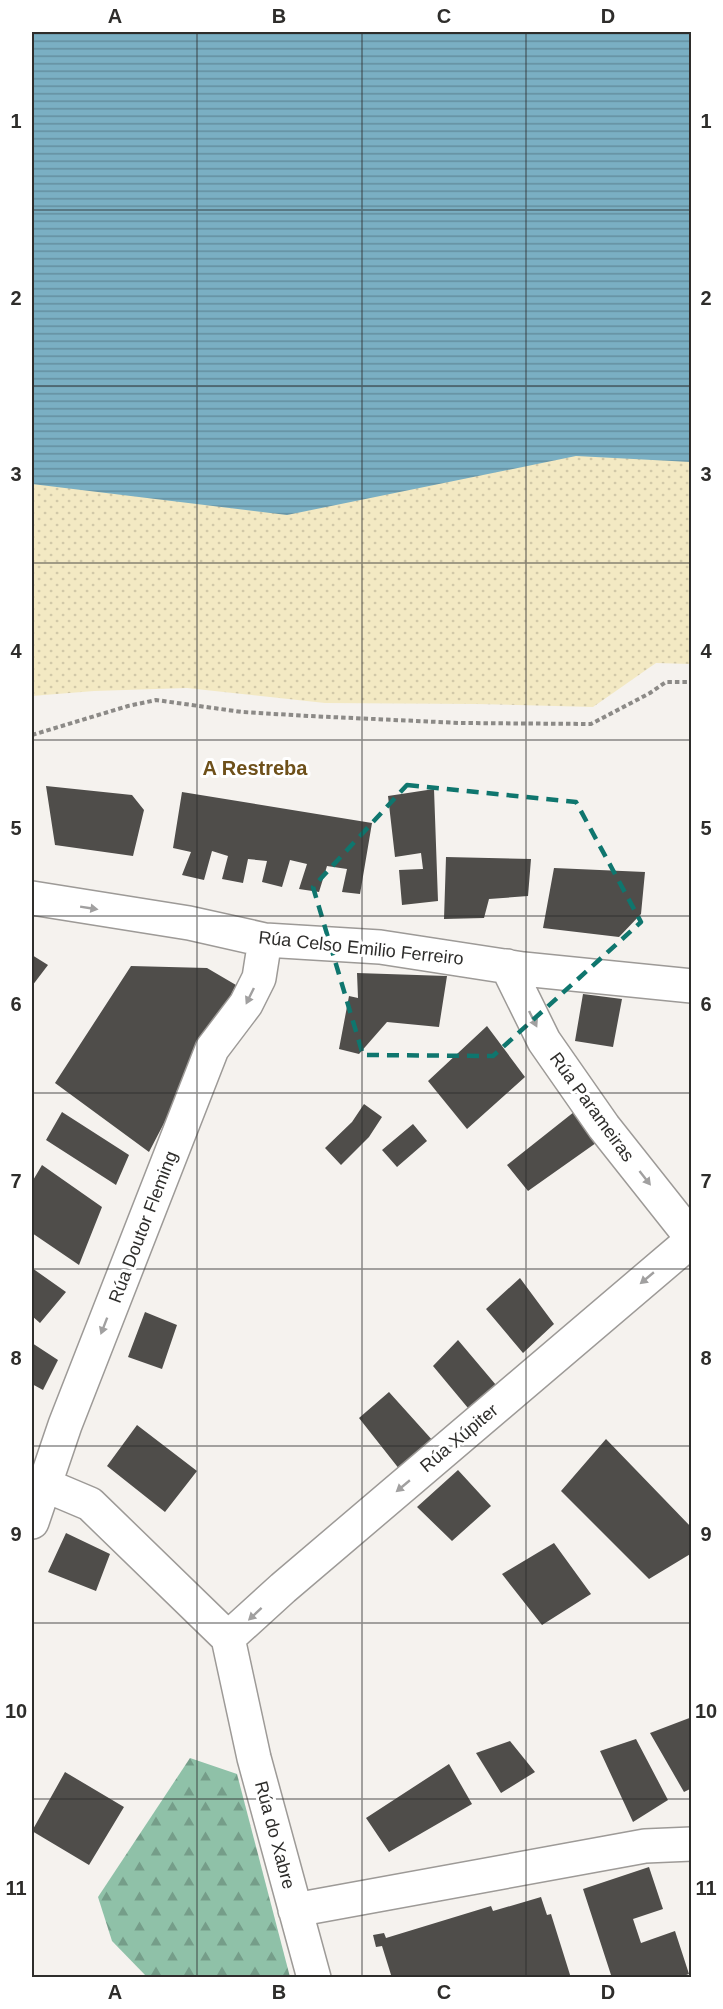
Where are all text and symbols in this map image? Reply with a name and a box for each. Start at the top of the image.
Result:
text: A [108,5,122,27]
text: B [272,5,286,27]
text: C [437,5,451,27]
text: D [601,5,615,27]
text: 1 [10,110,22,132]
text: 1 [700,110,712,132]
text: 2 [10,287,22,309]
text: 2 [700,287,712,309]
text: 3 [10,463,22,485]
text: 3 [700,463,712,485]
text: 4 [10,640,22,662]
text: 4 [700,640,712,662]
district label: A Restreba [203,757,308,779]
text: 5 [10,817,22,839]
text: 5 [700,817,712,839]
one-way arrow [80,904,99,913]
street label: Rúa Celso Emilio Ferreiro [257,927,465,969]
one-way arrow [246,987,255,1004]
text: 6 [10,993,22,1015]
text: 6 [700,993,712,1015]
one-way arrow [528,1010,538,1027]
street label: Rúa Parameiras [546,1049,638,1165]
street label: Rúa Doutor Fleming [105,1148,181,1306]
text: 7 [10,1170,22,1192]
one-way arrow [638,1170,651,1186]
text: 7 [700,1170,712,1192]
one-way arrow [640,1271,655,1284]
one-way arrow [99,1317,108,1335]
text: 8 [10,1347,22,1369]
text: 8 [700,1347,712,1369]
street label: Rúa Xúpiter [416,1400,502,1476]
one-way arrow [396,1479,411,1492]
text: 9 [10,1523,22,1545]
text: 9 [700,1523,712,1545]
one-way arrow [248,1607,263,1620]
text: 10 [5,1700,27,1722]
text: 10 [695,1700,717,1722]
street label: Rúa do Xabre [251,1779,299,1891]
text: 11 [5,1877,27,1899]
text: 11 [695,1877,717,1899]
text: A [108,1981,122,2003]
text: B [272,1981,286,2003]
text: C [437,1981,451,2003]
text: D [601,1981,615,2003]

